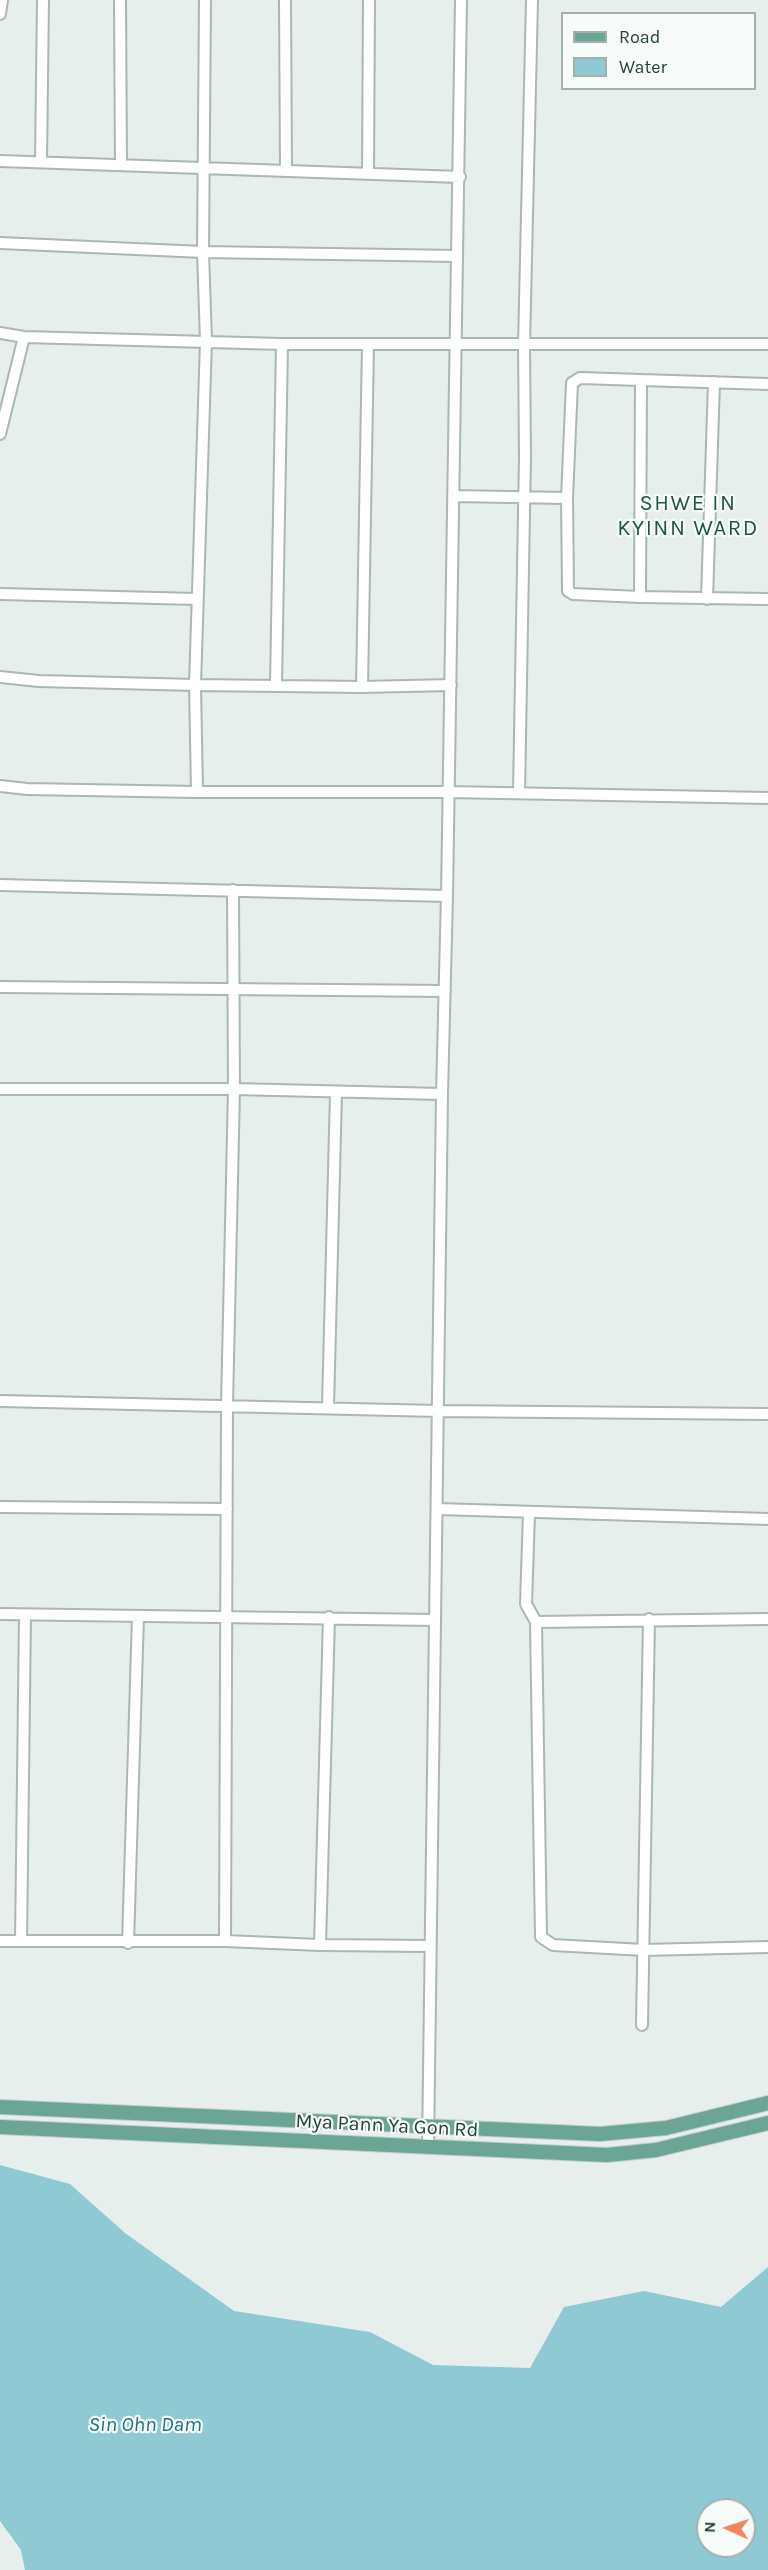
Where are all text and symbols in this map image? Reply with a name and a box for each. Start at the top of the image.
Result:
legend [561,12,756,90]
text: Road [619,26,660,48]
text: Water [619,56,667,78]
district label: SHWE IN KYINN WARD [617,491,759,542]
street label: Mya Pann Ya Gon Rd [295,2109,479,2143]
water label: Sin Ohn Dam [88,2412,202,2438]
north arrow [696,2498,756,2558]
text: N [700,2521,719,2533]

